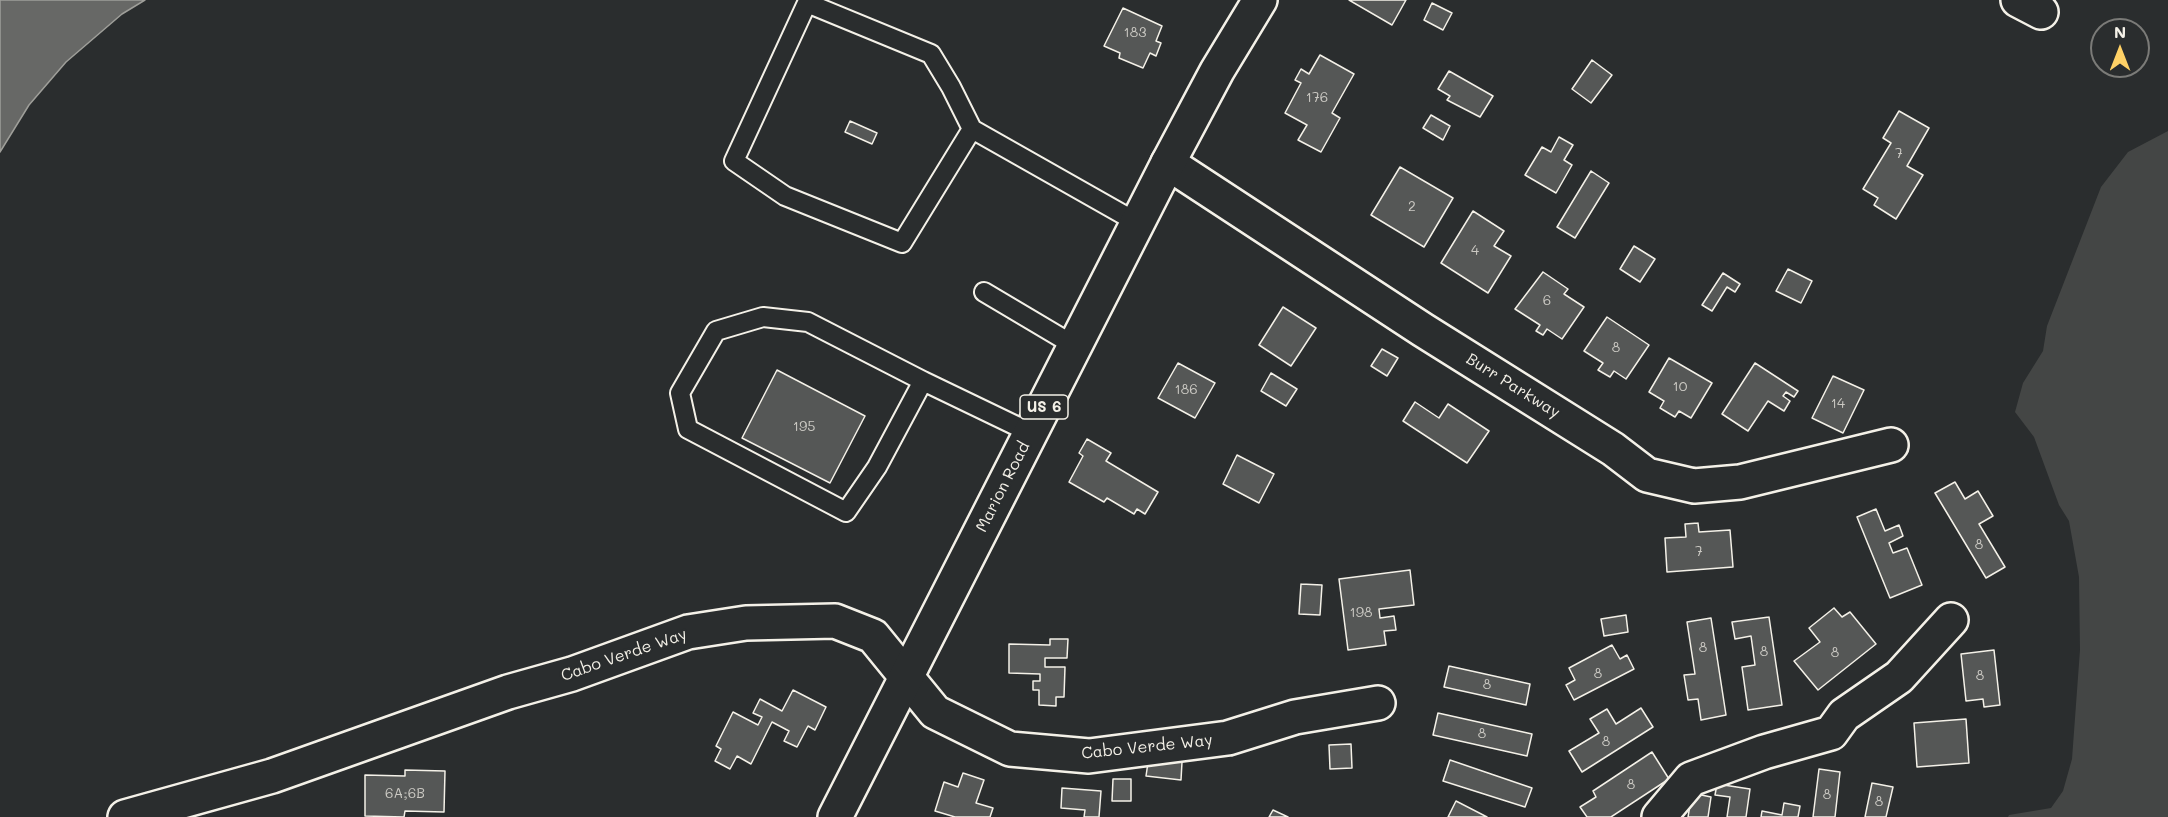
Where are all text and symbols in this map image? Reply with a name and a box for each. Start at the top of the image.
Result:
north arrow [2090,18,2150,78]
text: N [2114,21,2126,42]
house number: 183 [1124,25,1146,41]
house number: 176 [1306,90,1328,106]
house number: 7 [1895,146,1903,162]
house number: 2 [1408,199,1416,215]
house number: 4 [1471,243,1479,259]
house number: 6 [1543,293,1551,309]
house number: 8 [1612,340,1620,356]
street label: Burr Parkway [1463,350,1563,422]
house number: 10 [1673,379,1687,395]
house number: 186 [1174,382,1198,398]
road number: US 6 [1020,395,1068,419]
house number: 14 [1831,396,1845,412]
house number: 195 [793,419,815,435]
street label: Marion Road [972,439,1034,535]
house number: 8 [1975,537,1983,553]
house number: 7 [1695,544,1703,560]
house number: 198 [1349,605,1373,621]
street label: Cabo Verde Way [558,624,690,686]
house number: 8 [1699,640,1707,656]
house number: 8 [1760,644,1768,660]
house number: 8 [1831,645,1839,661]
house number: 8 [1594,666,1602,682]
house number: 8 [1976,668,1984,684]
house number: 8 [1483,677,1491,693]
house number: 8 [1478,726,1486,742]
street label: Cabo Verde Way [1080,731,1214,763]
house number: 8 [1602,734,1610,750]
house number: 8 [1627,777,1635,793]
house number: 6A;6B [385,786,425,802]
house number: 8 [1823,787,1831,803]
house number: 8 [1875,794,1883,810]

